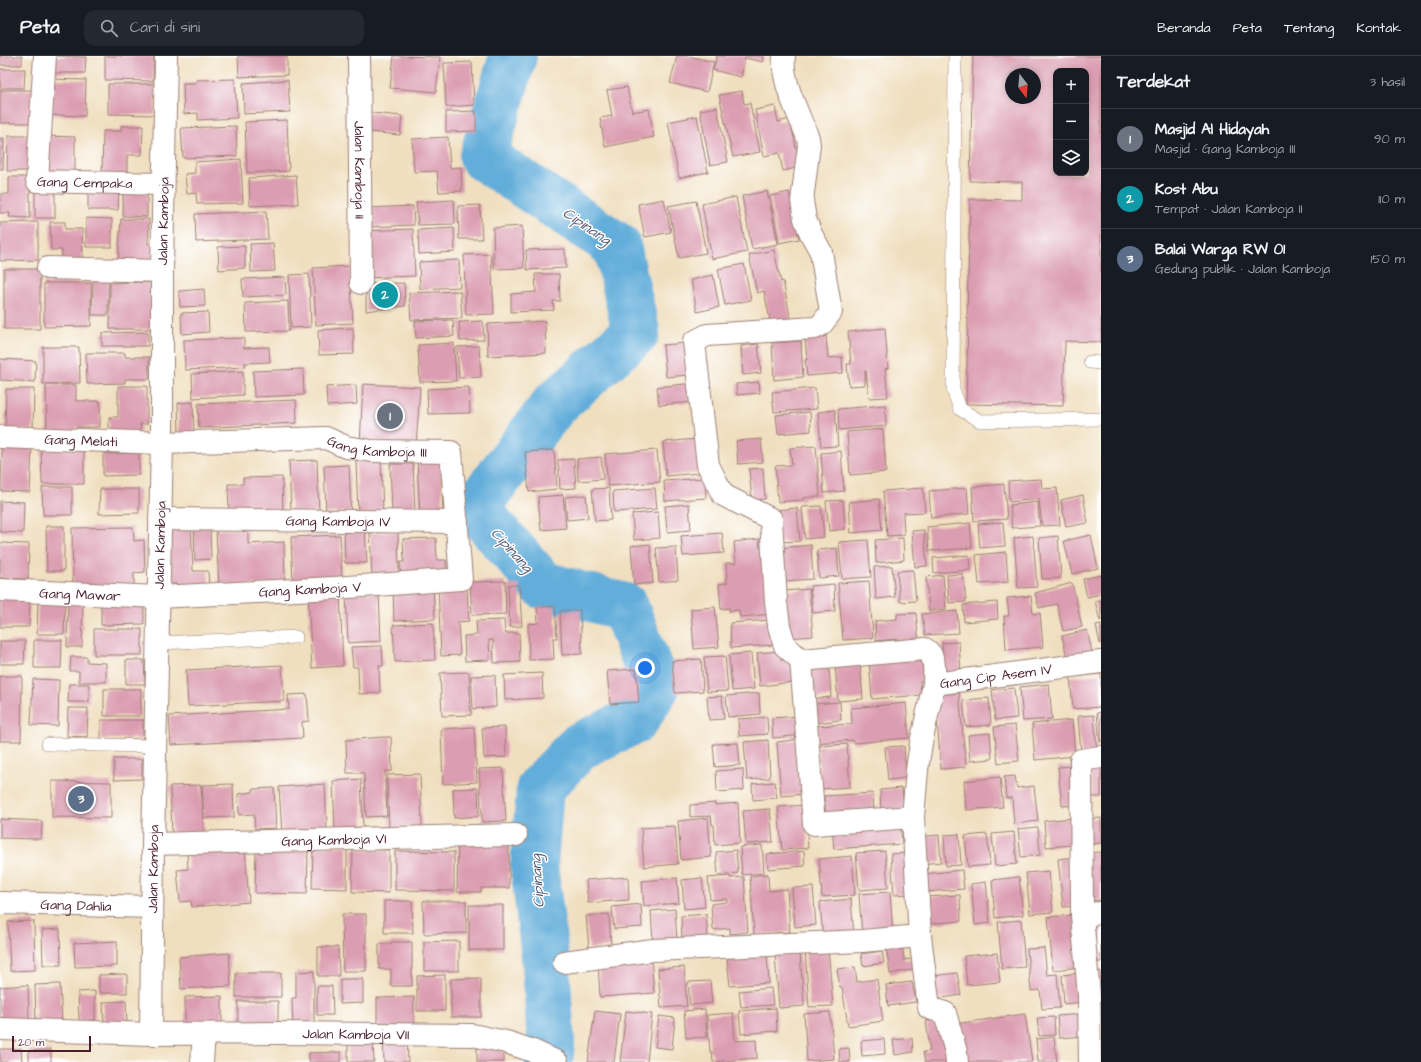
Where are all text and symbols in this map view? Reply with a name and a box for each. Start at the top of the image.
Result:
search box [84,10,364,46]
text: Peta [20,14,60,41]
icon: search [98,17,120,39]
text: Cari di sini [130,17,200,38]
text: Beranda [1157,18,1211,38]
text: Peta [1233,18,1262,38]
text: Tentang [1284,18,1334,38]
text: Kontak [1356,18,1401,38]
north arrow [1005,68,1041,104]
map controls [1053,68,1089,176]
button: + [1053,68,1089,104]
text: Terdekat [1117,70,1190,94]
text: 3 hasil [1370,73,1405,91]
button: − [1053,104,1089,140]
text: Masjid Al Hidayah [1155,119,1269,140]
street label: Jalan Kamboja II [349,121,369,219]
text: 1 [1129,130,1131,148]
text: 90 m [1374,130,1405,148]
button: layers [1053,140,1089,176]
text: Masjid · Gang Kamboja III [1155,140,1295,158]
street label: Gang Cempaka [37,172,133,194]
street label: Jalan Kamboja [153,177,175,266]
text: Kost Abu [1155,179,1218,200]
text: 2 [1126,190,1134,208]
text: 110 m [1378,190,1405,208]
text: Tempat · Jalan Kamboja II [1155,200,1303,218]
water label: Cipinang [558,203,616,252]
text: Balai Warga RW 01 [1155,239,1285,260]
text: 3 [1127,250,1133,268]
text: 150 m [1371,250,1405,268]
text: Gedung publik · Jalan Kamboja [1155,260,1330,278]
pin: 2 [372,280,398,310]
pin: 1 [377,401,403,431]
street label: Gang Melati [44,430,118,452]
street label: Gang Kamboja III [324,431,427,463]
street label: Jalan Kamboja [150,501,172,590]
street label: Gang Kamboja IV [285,511,391,532]
water label: Cipinang [485,523,538,579]
street label: Gang Kamboja V [258,577,362,603]
street label: Gang Mawar [39,584,121,606]
your location [635,658,655,678]
street label: Gang Cip Asem IV [939,660,1054,694]
pin: 3 [68,784,94,814]
street label: Jalan Kamboja [143,825,164,913]
street label: Gang Kamboja VI [281,829,387,852]
water label: Cipinang [525,852,551,909]
street label: Gang Dahlia [40,895,112,917]
street label: Jalan Kamboja VII [302,1024,410,1045]
scale bar [12,1034,91,1053]
text: 20 m [18,1035,44,1050]

